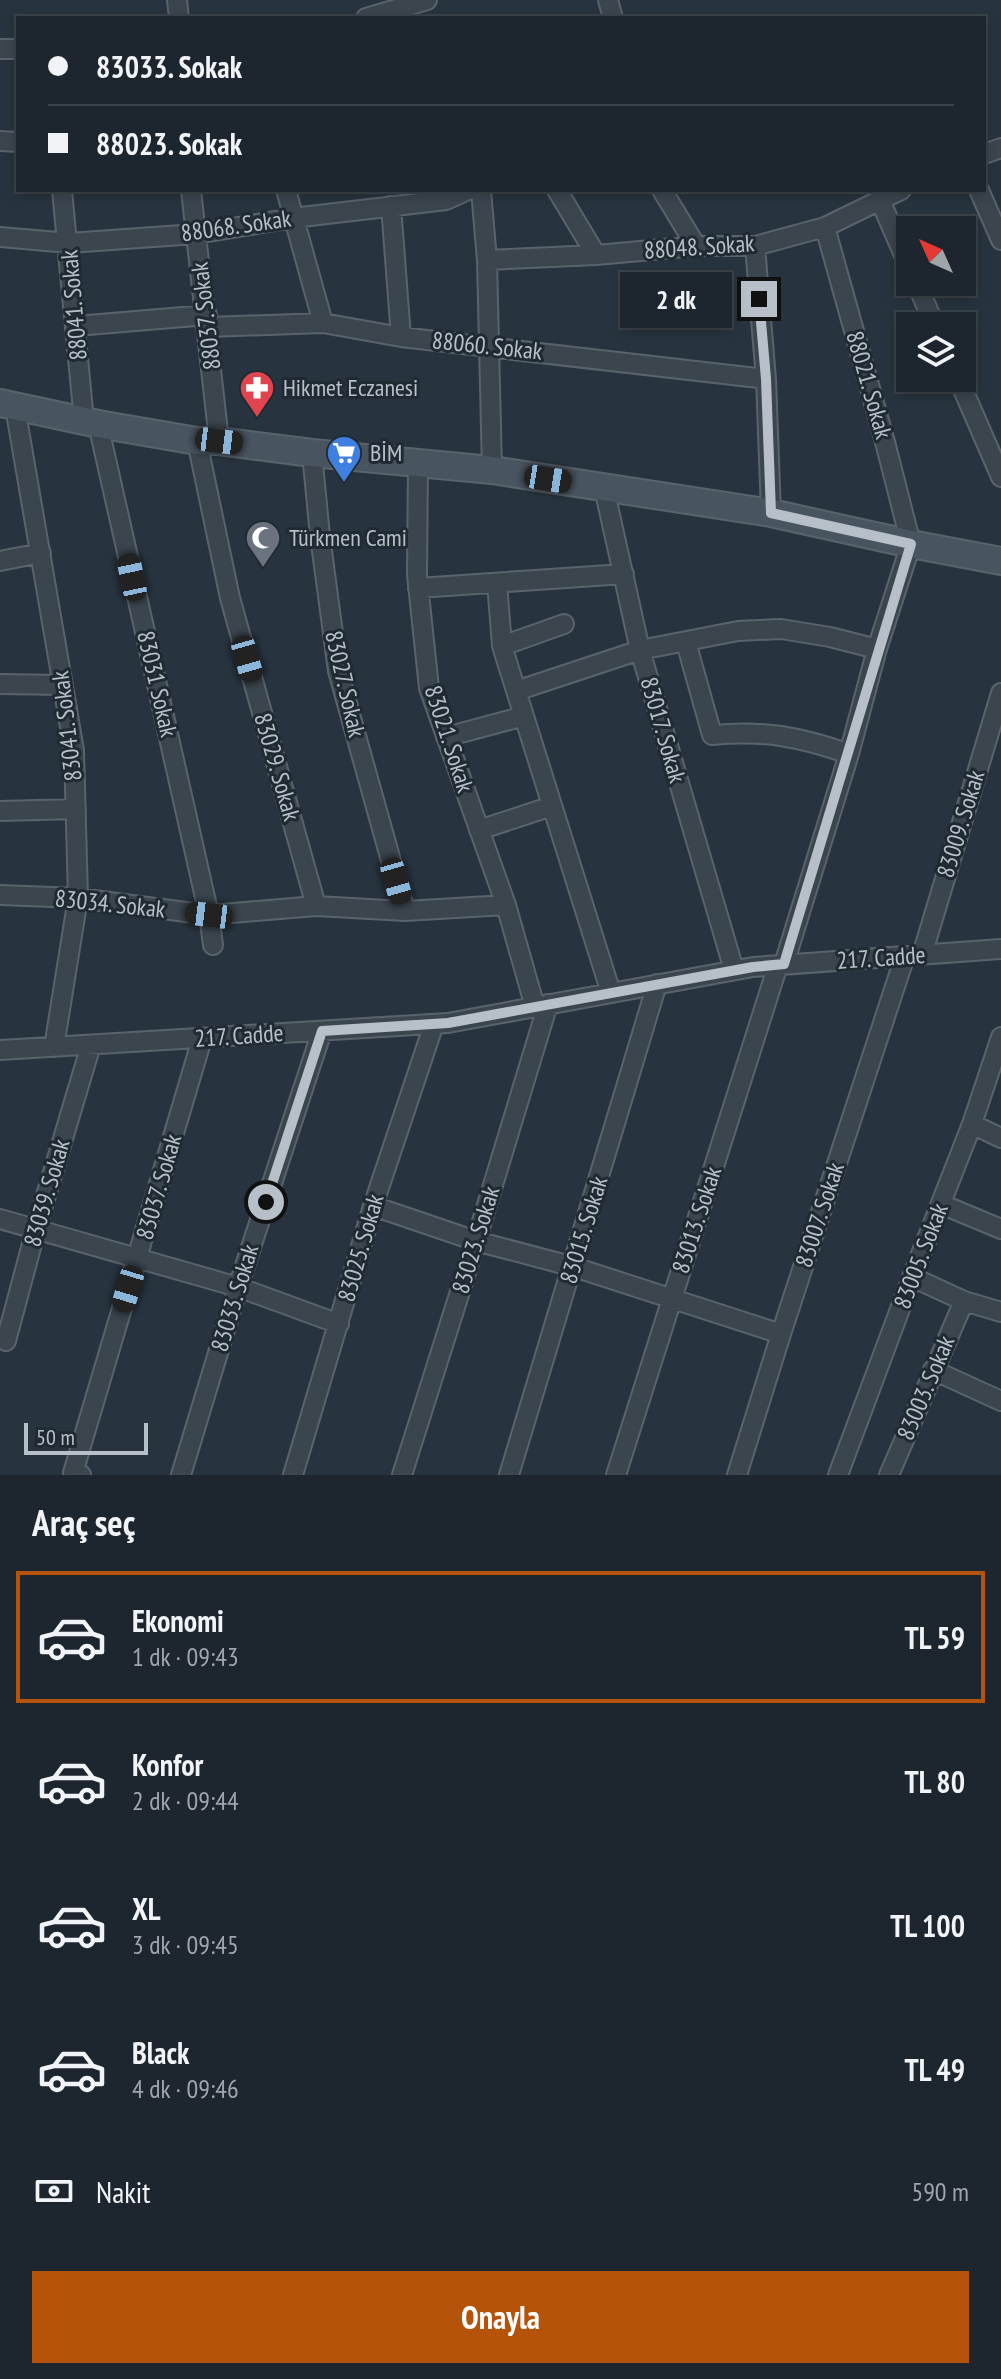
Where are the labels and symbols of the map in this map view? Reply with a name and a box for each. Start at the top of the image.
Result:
street label: 88068. Sokak [179,202,294,249]
north arrow [896,216,976,296]
street label: 88048. Sokak [643,227,756,266]
street label: 88041. Sokak [53,248,94,362]
street label: 88037. Sokak [183,260,227,372]
callout: 2 dk [619,271,731,327]
route end [741,281,777,317]
street label: 88060. Sokak [430,324,544,367]
street label: 88021. Sokak [839,327,900,443]
pharmacy icon: Hikmet Eczanesi [238,369,276,419]
place label: Hikmet Eczanesi [283,372,418,403]
car [194,426,244,456]
supermarket icon: BİM [325,434,363,484]
place label: BİM [370,437,402,468]
car [522,463,574,495]
mosque icon: Türkmen Cami [244,519,282,569]
place label: Türkmen Cami [289,522,407,553]
car [115,551,149,603]
street label: 83031 Sokak [130,628,185,741]
street label: 83027. Sokak [318,628,373,741]
car [229,633,265,685]
street label: 83041. Sokak [44,669,89,783]
street label: 83017. Sokak [634,673,694,787]
street label: 83021. Sokak [418,681,482,797]
street label: 83029. Sokak [247,709,308,825]
street label: 83009. Sokak [930,766,992,881]
car [378,855,414,907]
street label: 83034. Sokak [53,882,167,925]
car [184,900,234,930]
street label: 217. Cadde [835,939,926,976]
street label: 217. Cadde [193,1017,284,1054]
street label: 83037. Sokak [129,1130,189,1243]
street label: 83039. Sokak [16,1135,77,1250]
street label: 83007. Sokak [788,1158,851,1271]
street label: 83013. Sokak [665,1162,729,1277]
street label: 83015. Sokak [553,1172,615,1287]
street label: 83023. Sokak [445,1182,507,1297]
route start [248,1184,284,1220]
street label: 83025. Sokak [330,1190,391,1305]
street label: 83005. Sokak [886,1198,955,1313]
street label: 83033. Sokak [204,1240,266,1355]
car [110,1263,146,1315]
street label: 83003. Sokak [890,1330,962,1445]
scale bar [24,1419,148,1455]

